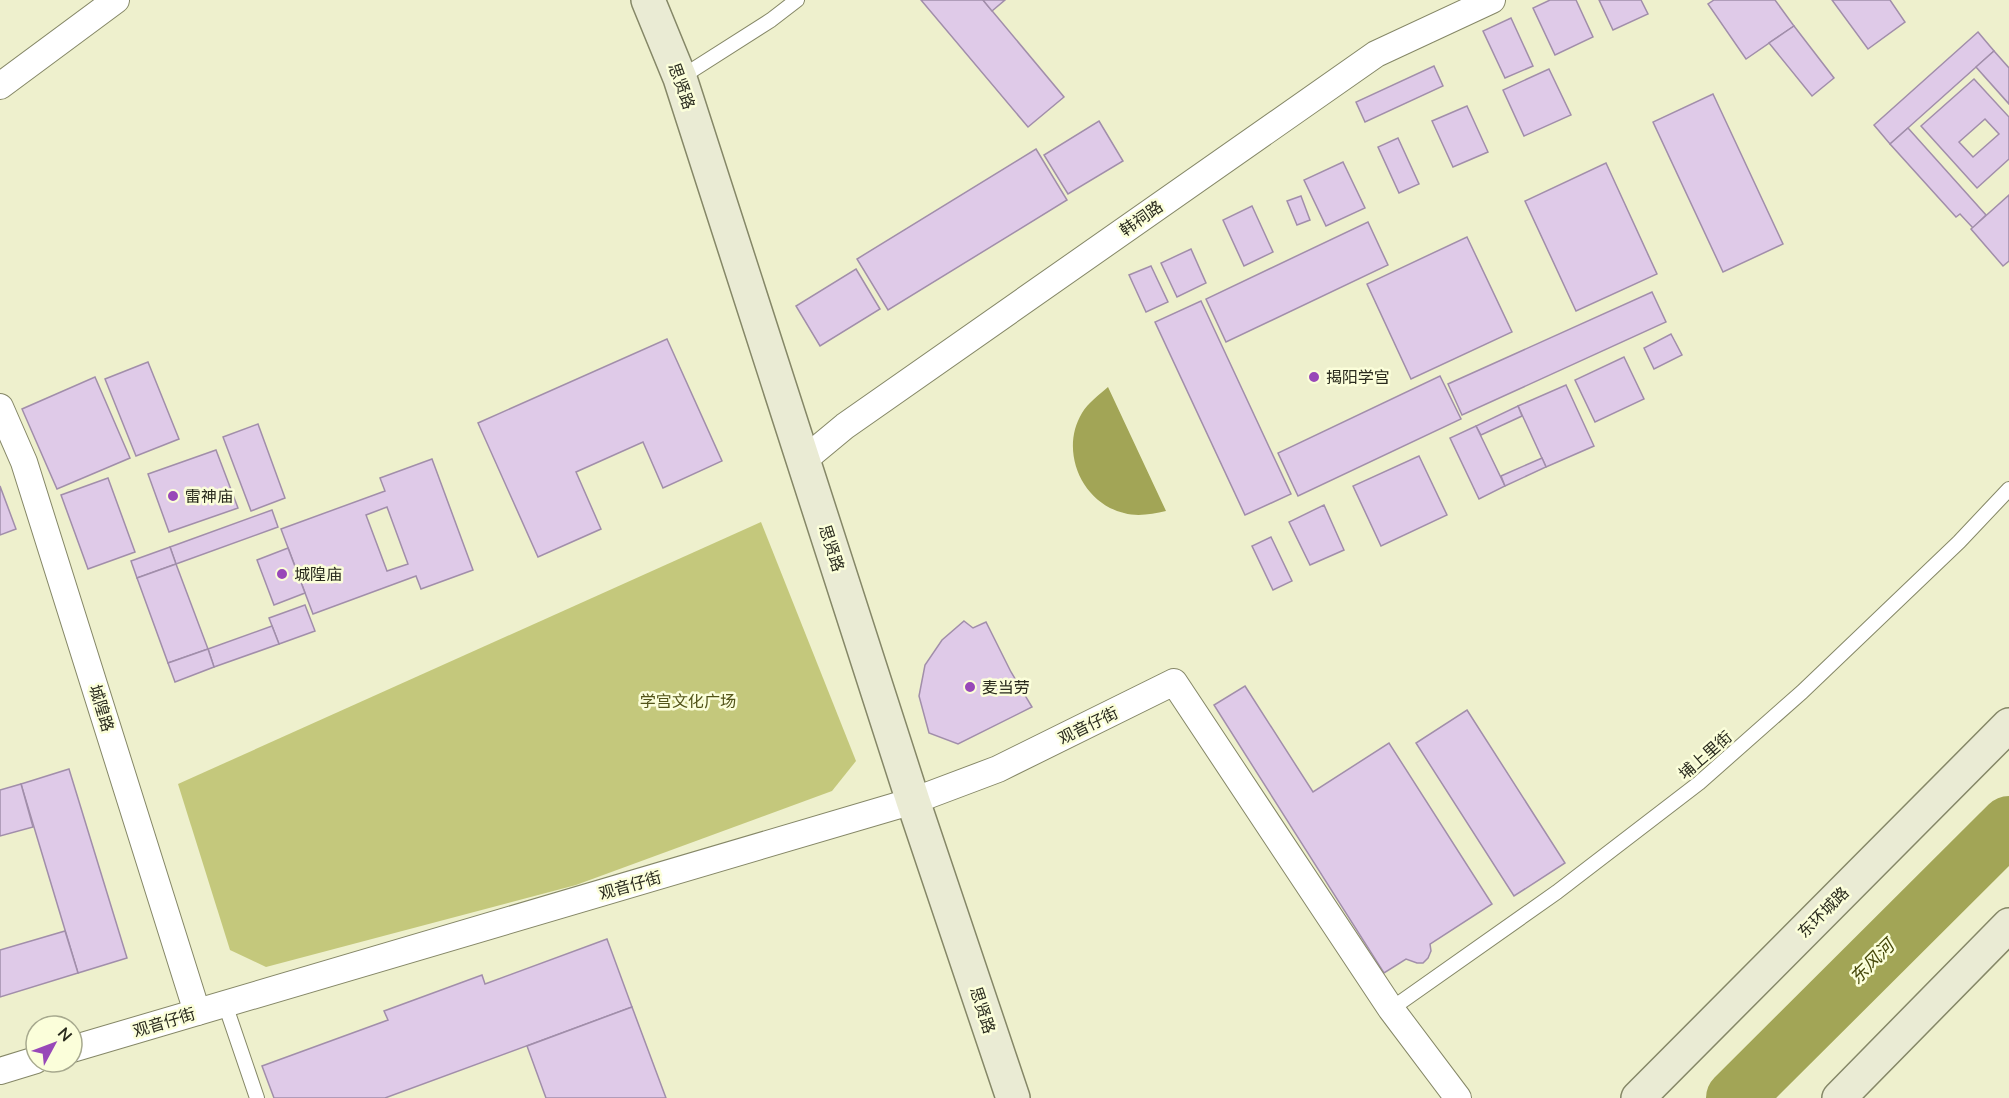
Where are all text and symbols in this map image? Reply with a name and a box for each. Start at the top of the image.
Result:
street label: 思贤路 [664,60,700,112]
street label: 韩祠路 [1116,196,1166,240]
place label: 揭阳学宫 [1326,367,1390,387]
marker: 揭阳学宫 [1307,370,1321,384]
place label: 雷神庙 [185,486,233,506]
marker: 雷神庙 [166,489,180,503]
street label: 思贤路 [815,522,849,574]
place label: 城隍庙 [294,564,342,584]
marker: 城隍庙 [275,567,289,581]
place label: 麦当劳 [982,677,1030,697]
marker: 麦当劳 [963,680,977,694]
street label: 城隍路 [85,682,119,734]
park label: 学宫文化广场 [640,691,736,711]
street label: 观音仔街 [1055,702,1121,748]
street label: 埔上里街 [1674,726,1736,784]
street label: 观音仔街 [596,867,664,903]
street label: 东环城路 [1793,882,1853,942]
water label: 东风河 [1844,932,1901,989]
street label: 思贤路 [966,984,1000,1036]
street label: 观音仔街 [130,1003,198,1041]
north arrow [24,1014,84,1074]
text: N [54,1023,77,1045]

